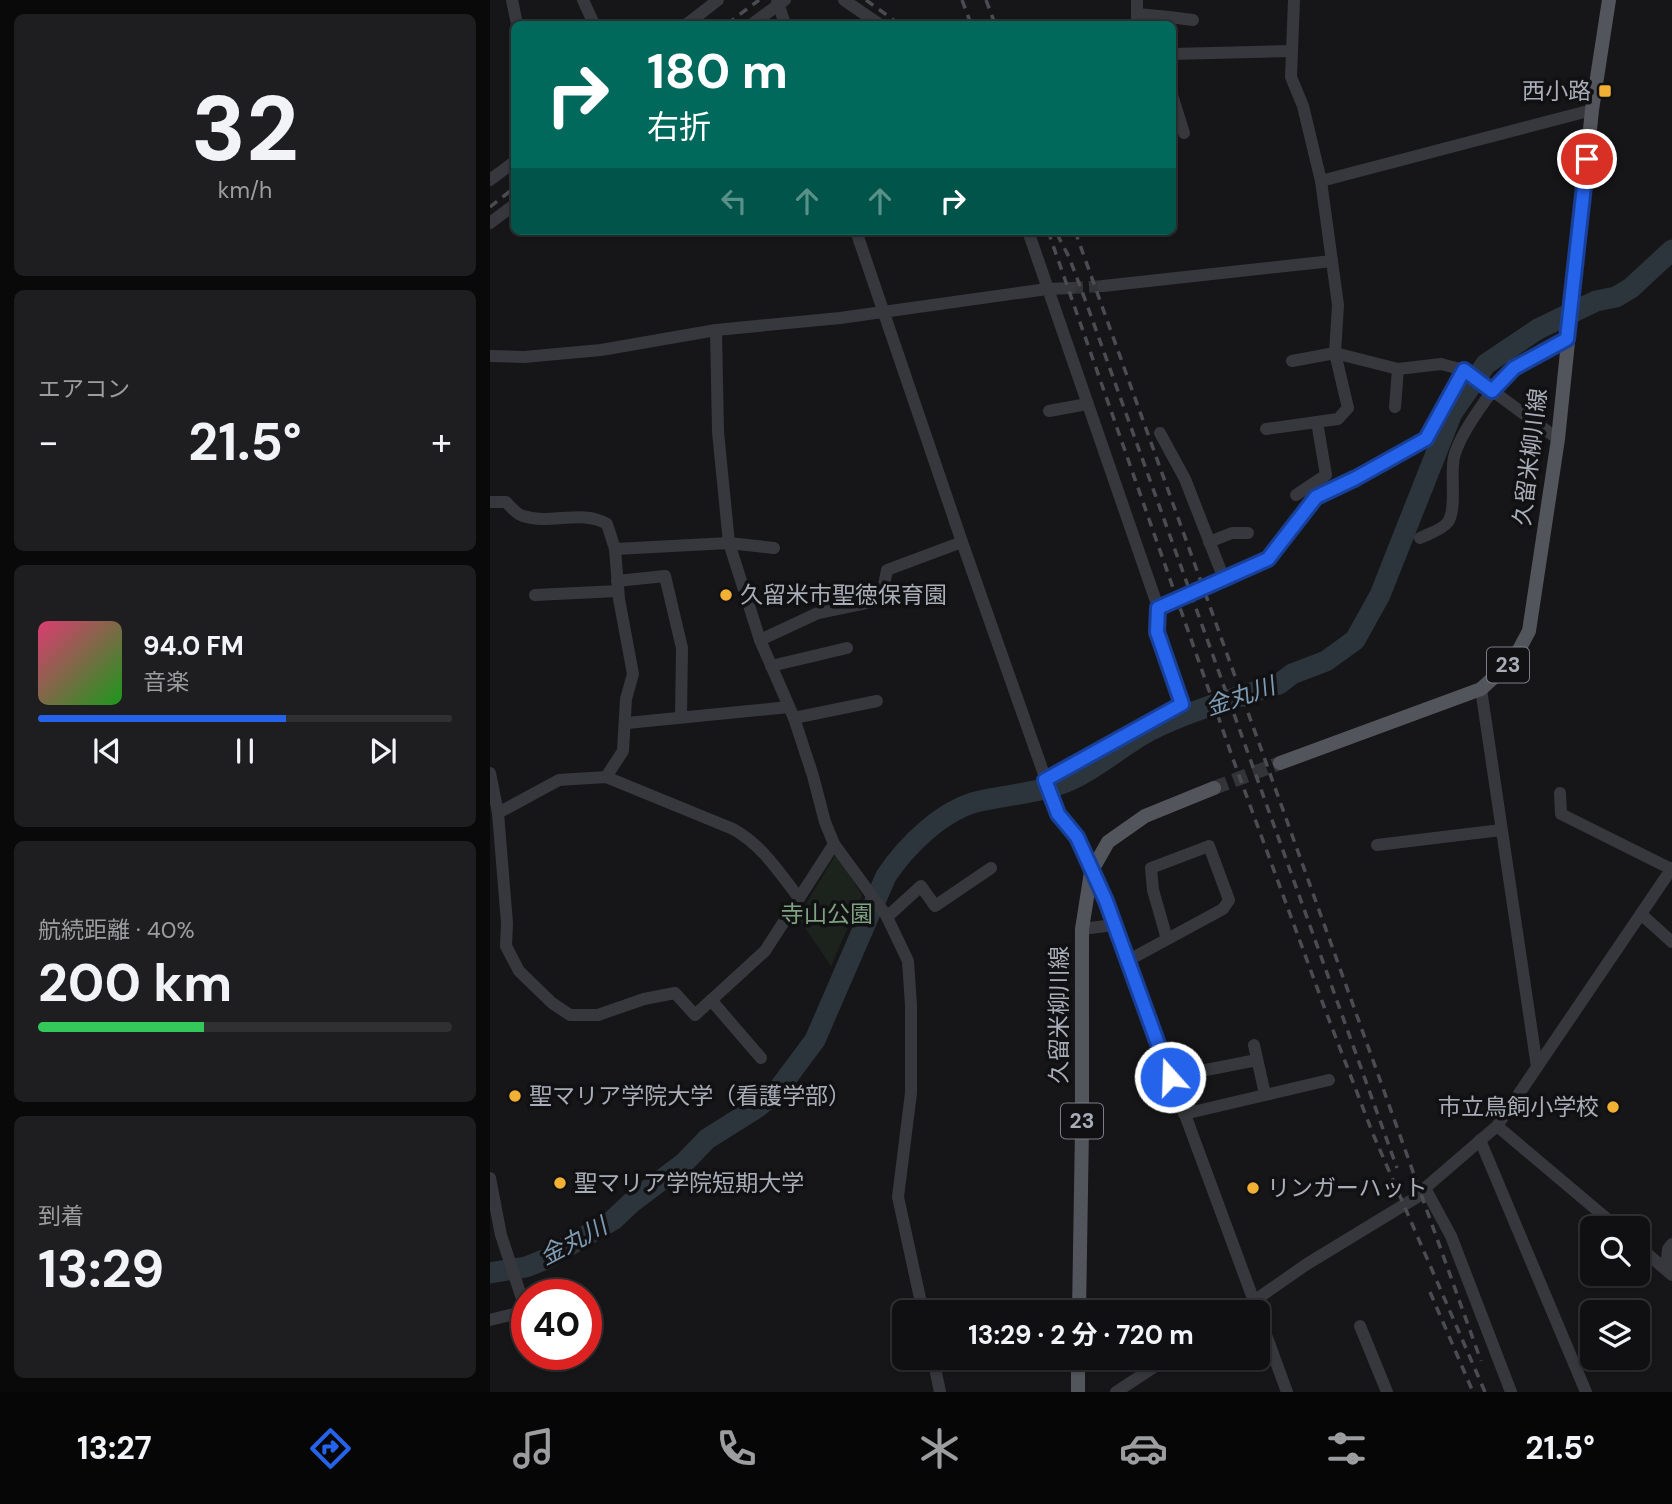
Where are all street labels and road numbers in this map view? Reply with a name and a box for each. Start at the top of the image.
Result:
street label: 久留米柳川線 [1507,387,1553,527]
road number: 23 [1487,648,1529,682]
street label: 久留米柳川線 [1044,946,1074,1084]
road number: 23 [1061,1104,1103,1138]

